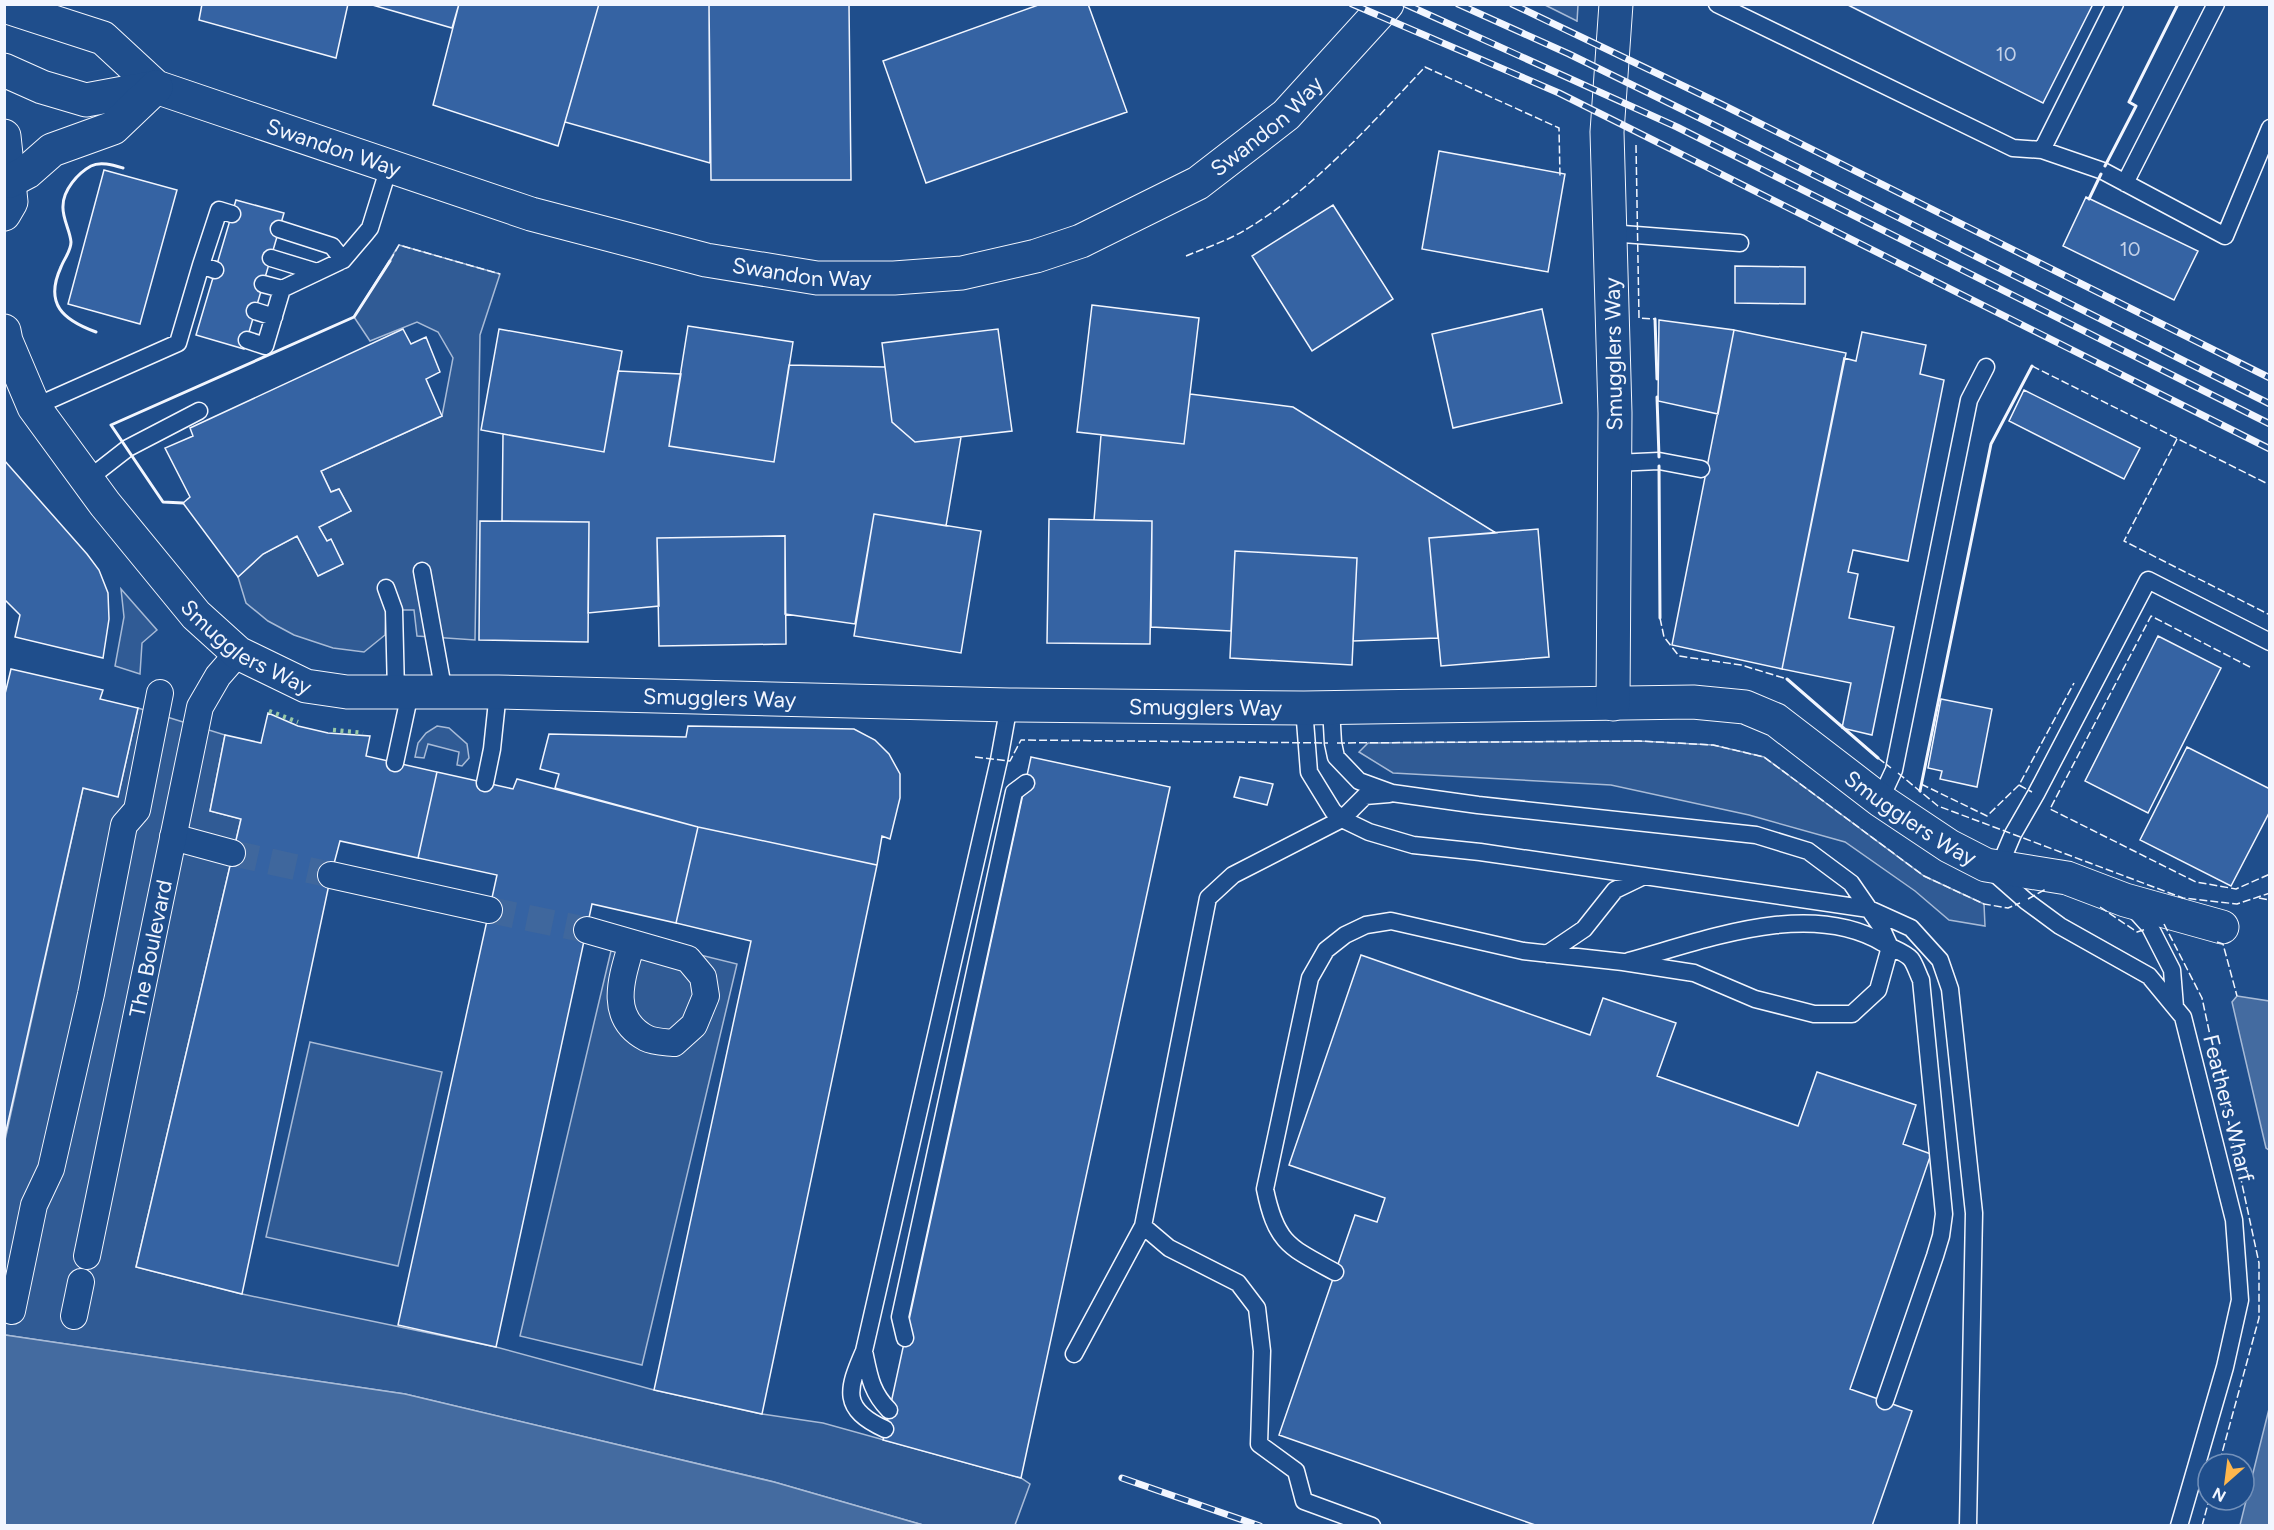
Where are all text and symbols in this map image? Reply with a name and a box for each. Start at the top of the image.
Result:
house number: 10 [1995,42,2017,66]
street label: Swandon Way [1205,70,1329,182]
street label: Swandon Way [263,112,405,183]
house number: 10 [2119,237,2141,261]
street label: Swandon Way [730,251,872,292]
street label: Smugglers Way [1599,277,1628,431]
street label: Smugglers Way [175,594,316,701]
street label: Smugglers Way [643,683,797,714]
street label: Smugglers Way [1129,693,1283,722]
street label: Smugglers Way [1839,765,1981,872]
street label: The Boulevard [123,877,178,1020]
street label: Feathers Wharf [2197,1032,2260,1185]
north arrow [2196,1452,2256,1512]
text: N [2209,1484,2229,1506]

